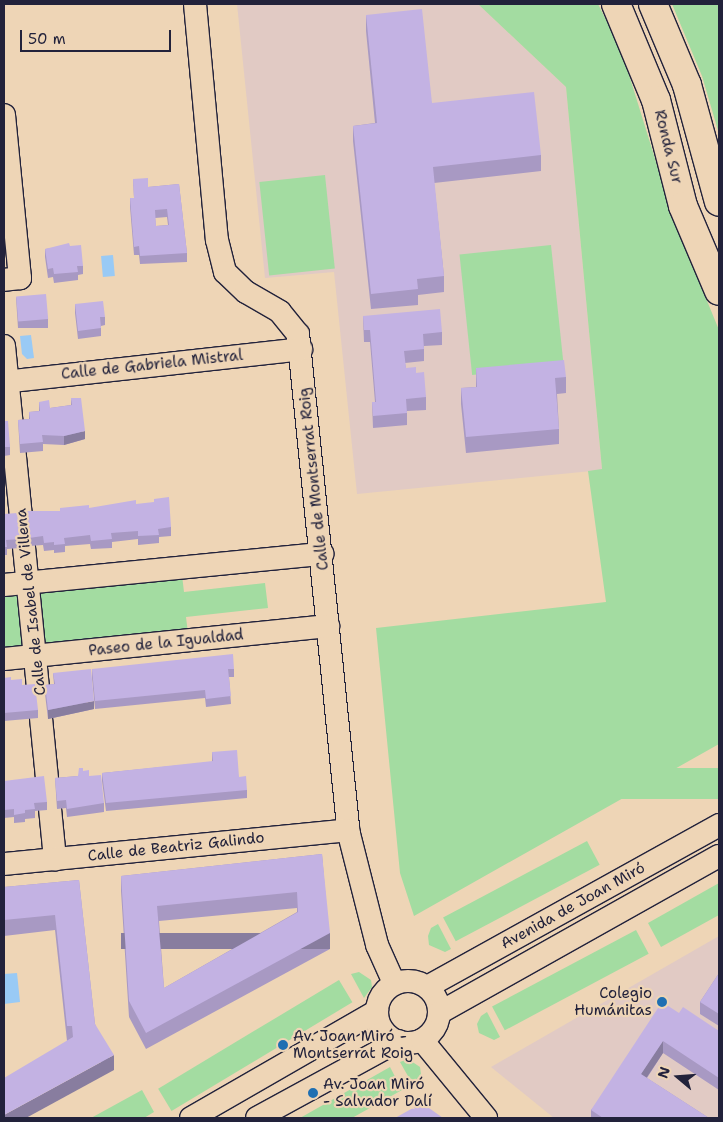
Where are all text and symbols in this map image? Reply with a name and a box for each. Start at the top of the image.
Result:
scale bar [22,20,174,52]
text: 50 m [28,29,66,49]
street label: Ronda Sur [650,108,686,186]
street label: Calle de Gabriela Mistral [60,347,244,383]
street label: Calle de Montserrat Roig [295,387,333,571]
street label: Calle de Isabel de Villena [12,508,50,696]
street label: Paseo de la Igualdad [88,626,244,660]
street label: Calle de Beatriz Galindo [87,829,265,865]
street label: Avenida de Joan Miró [498,859,648,953]
place label: Colegio Humánitas [574,984,652,1019]
marker: Colegio Humánitas [656,996,668,1008]
place label: Av. Joan Miró - Montserrat Roig [293,1027,413,1062]
marker: Av. Joan Miró - Montserrat Roig [277,1039,289,1051]
north arrow [653,1052,703,1102]
text: N [653,1064,674,1080]
place label: Av. Joan Miró - Salvador Dalí [323,1075,432,1110]
marker: Av. Joan Miró - Salvador Dalí [307,1087,319,1099]

